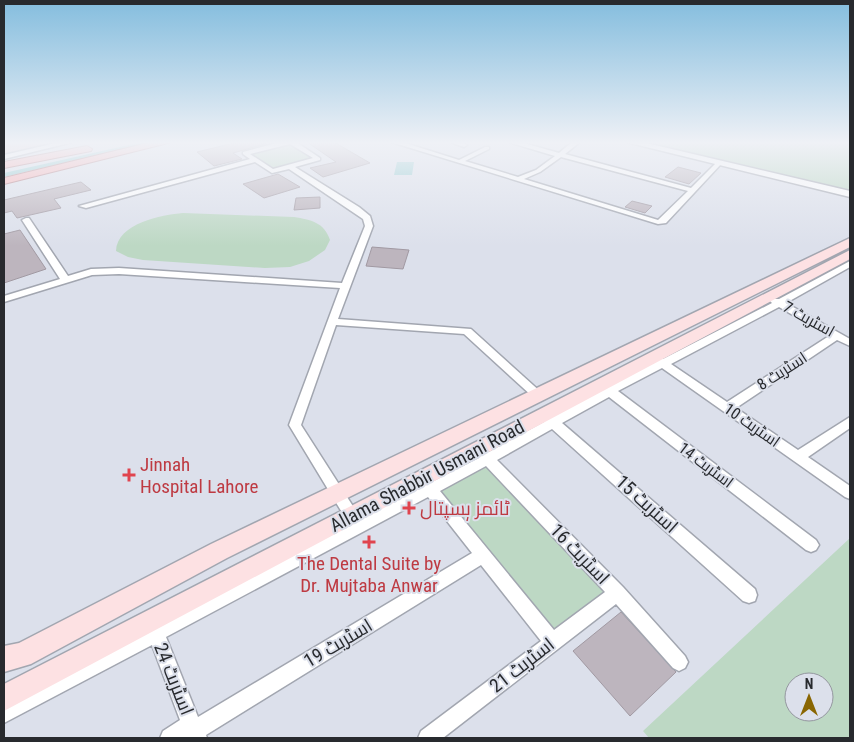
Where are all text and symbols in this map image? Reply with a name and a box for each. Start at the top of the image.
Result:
street label: اسٹریٹ 7 [780,297,838,341]
street label: اسٹریٹ 8 [753,348,811,394]
street label: اسٹریٹ 10 [720,399,784,451]
street label: Allama Shabbir Usmani Road [326,415,528,537]
street label: اسٹریٹ 14 [675,438,737,492]
place label: Jinnah Hospital Lahore [140,453,259,498]
marker: Jinnah Hospital Lahore [122,468,136,482]
street label: اسٹریٹ 15 [611,470,683,538]
place label: ٹائمز ہسپتال [420,497,510,521]
marker: ٹائمز ہسپتال [402,501,416,515]
street label: اسٹریٹ 16 [545,519,615,589]
marker: The Dental Suite by Dr. Mujtaba Anwar [362,535,376,549]
place label: The Dental Suite by Dr. Mujtaba Anwar [297,552,441,597]
street label: اسٹریٹ 19 [300,614,376,672]
street label: اسٹریٹ 21 [485,633,559,697]
street label: اسٹریٹ 24 [149,640,199,718]
north arrow [784,672,834,722]
text: N [805,676,813,692]

